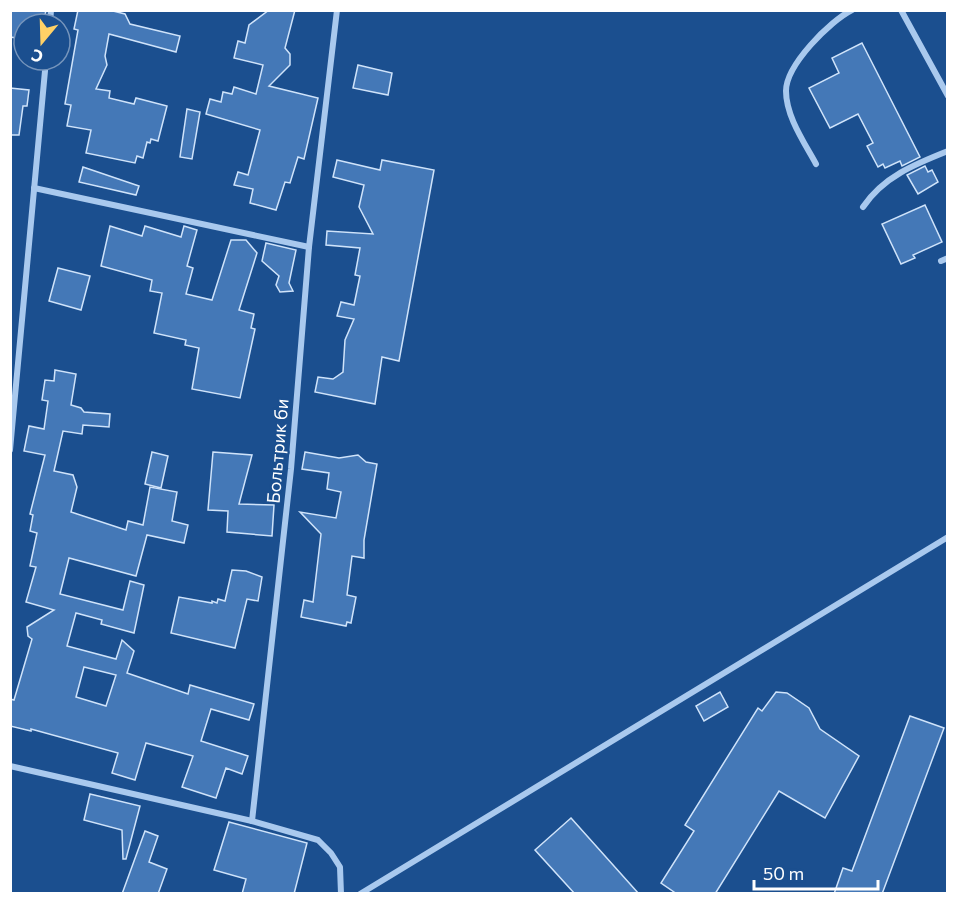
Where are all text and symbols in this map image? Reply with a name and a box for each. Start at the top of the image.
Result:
north arrow [12,12,72,72]
text: С [29,46,45,67]
street label: Больтрик би [261,398,293,504]
scale bar [754,853,878,891]
text: 50 m [763,862,804,884]

